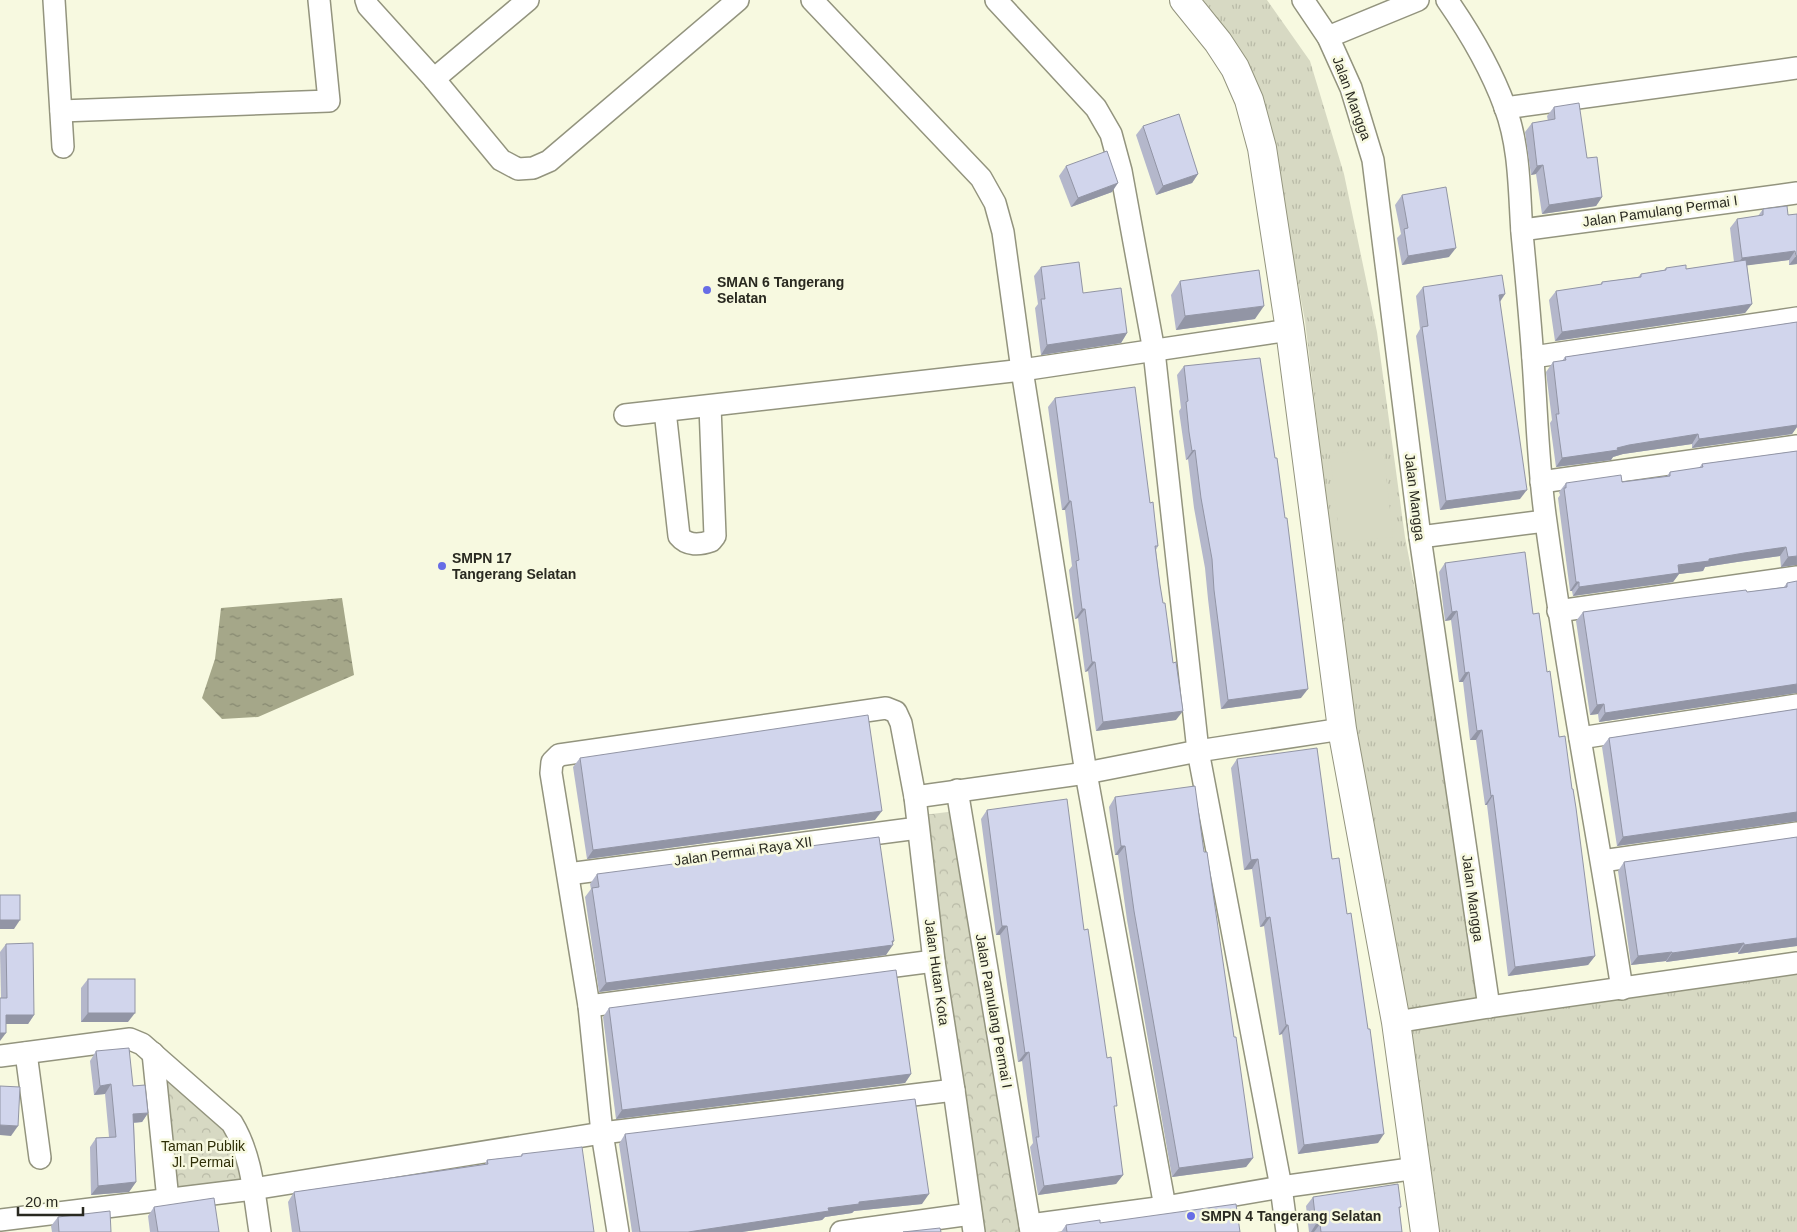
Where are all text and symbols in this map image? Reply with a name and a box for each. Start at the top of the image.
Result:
street label: Jalan Mangga [1329,54,1375,142]
street label: Jalan Pamulang Permai I [1581,192,1739,230]
place label: SMAN 6 Tangerang Selatan [717,274,844,306]
marker: SMAN 6 Tangerang Selatan [701,284,713,296]
street label: Jalan Mangga [1402,452,1428,542]
place label: SMPN 17 Tangerang Selatan [452,550,576,582]
marker: SMPN 17 Tangerang Selatan [436,560,448,572]
street label: Jalan Permai Raya XII [673,833,813,869]
street label: Jalan Mangga [1459,853,1487,943]
street label: Jalan Hutan Kota [922,918,952,1027]
street label: Jalan Pamulang Permai I [973,933,1015,1089]
park label: Taman Publik Jl. Permai [161,1138,246,1170]
scale bar [18,1184,82,1216]
text: 20 m [25,1193,58,1210]
place label: SMPN 4 Tangerang Selatan [1201,1208,1381,1224]
marker: SMPN 4 Tangerang Selatan [1185,1210,1197,1222]

